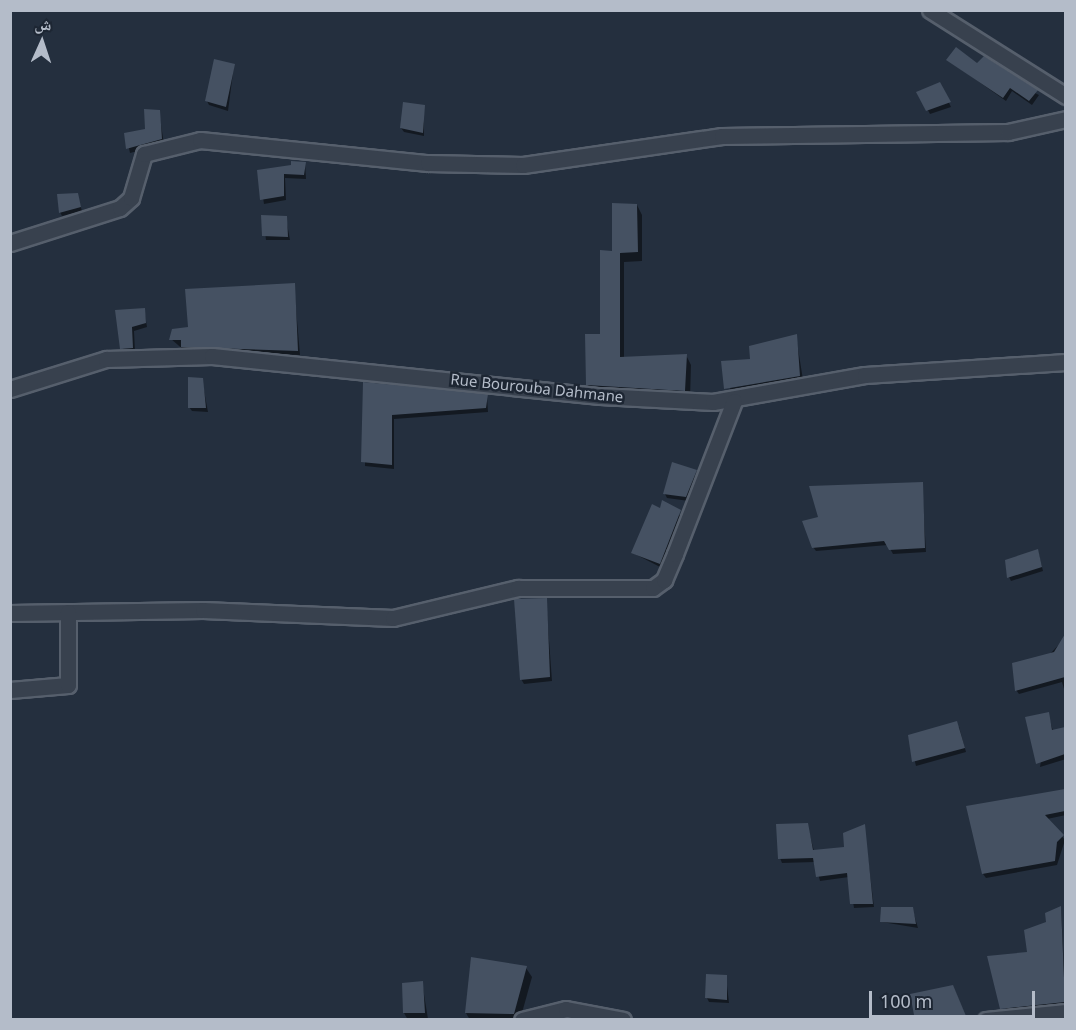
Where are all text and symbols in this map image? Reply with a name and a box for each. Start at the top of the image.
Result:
north arrow [12,12,72,72]
text: ش [34,13,52,35]
street label: Rue Bourouba Dahmane [450,370,624,406]
scale bar [872,979,1038,1017]
text: 100 m [880,989,932,1013]

